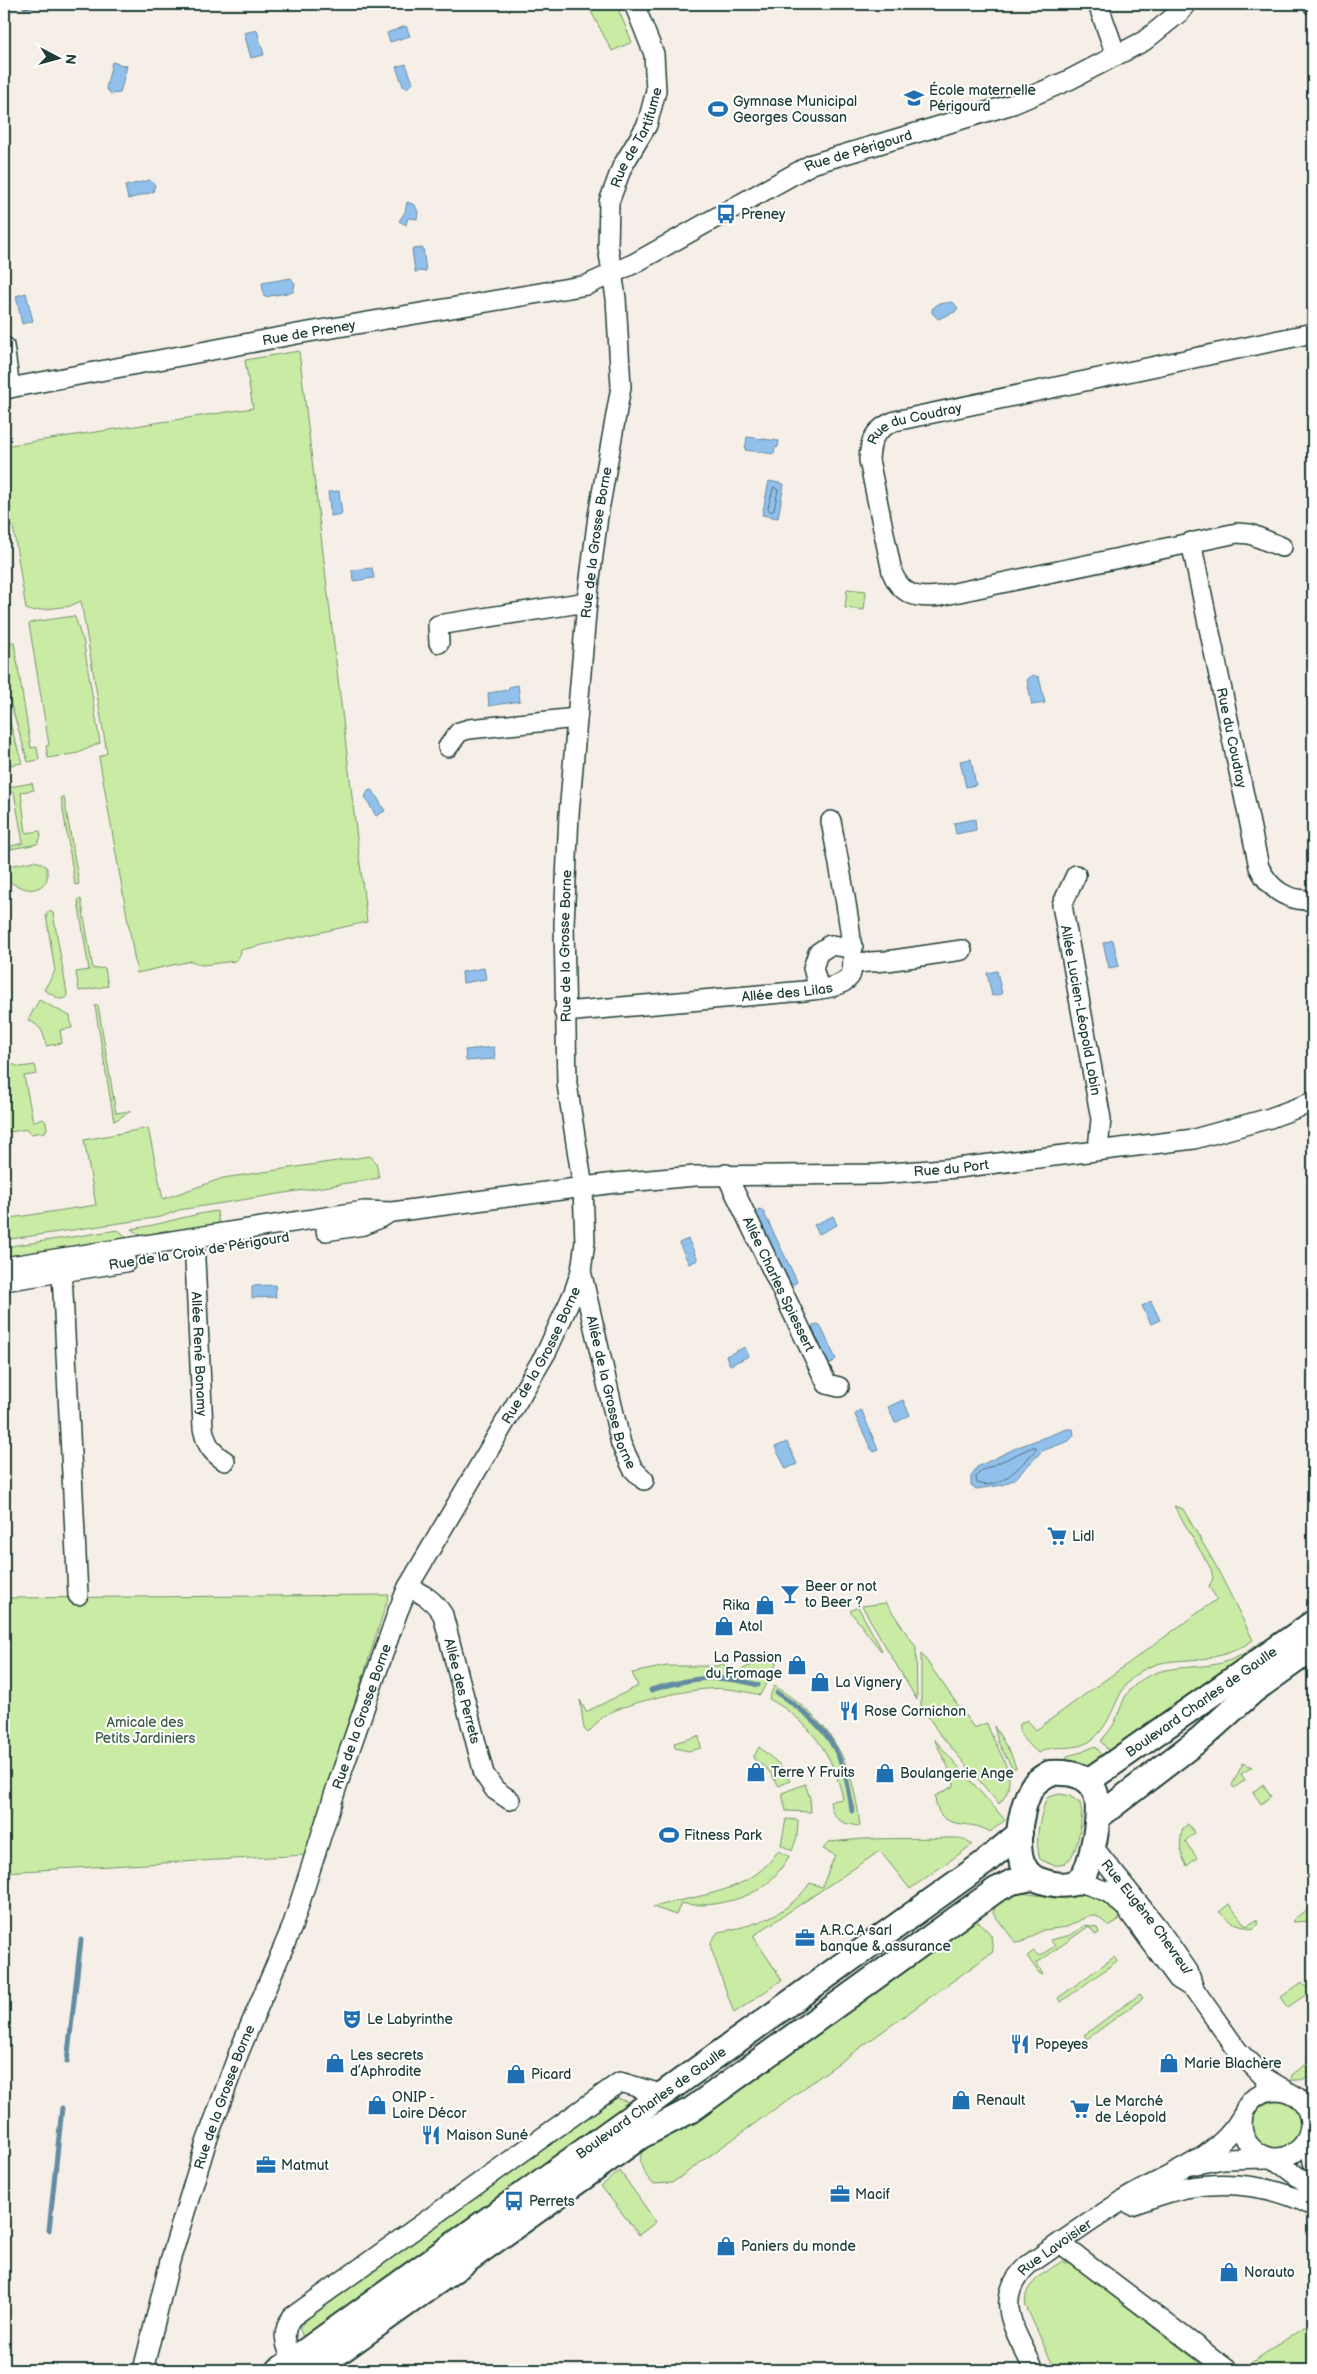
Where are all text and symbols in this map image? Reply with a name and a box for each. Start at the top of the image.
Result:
north arrow [32,32,82,82]
text: N [61,53,79,65]
place label: École maternelle Périgourd [929,81,1036,115]
street label: Rue de Tartifume [607,85,665,190]
school or university icon: École maternelle Périgourd [903,87,925,109]
place label: Gymnase Municipal Georges Coussan [733,93,857,126]
sports icon: Gymnase Municipal Georges Coussan [707,98,729,120]
street label: Rue de Périgourd [801,126,914,175]
bus stop icon: Preney [715,203,737,225]
place label: Preney [741,206,786,223]
street label: Rue de Preney [261,316,357,349]
street label: Rue du Coudray [863,399,964,447]
street label: Rue de la Grosse Borne [577,466,615,619]
street label: Rue du Coudray [1213,686,1251,790]
street label: Rue de la Grosse Borne [555,869,575,1023]
street label: Allée Lucien-Léopold Lobin [1057,924,1105,1097]
street label: Allée des Lilas [741,978,834,1005]
street label: Rue du Port [913,1156,990,1180]
street label: Allée Charles Spiessert [739,1214,819,1355]
street label: Rue de la Croix de Périgourd [108,1228,290,1274]
street label: Rue de la Grosse Borne [498,1285,584,1427]
street label: Allée René Bonamy [188,1291,211,1417]
street label: Allée de la Grosse Borne [583,1314,640,1472]
supermarket icon: Lidl [1046,1525,1068,1547]
place label: Lidl [1072,1528,1094,1545]
place label: Beer or not to Beer ? [805,1578,877,1611]
bar icon: Beer or not to Beer ? [779,1583,801,1605]
shop icon: Rika [754,1594,776,1616]
place label: Rika [722,1597,750,1614]
shop icon: Atol [713,1615,735,1637]
place label: Atol [739,1618,763,1635]
street label: Allée des Perrets [441,1636,484,1745]
street label: Rue de la Grosse Borne [328,1641,394,1791]
street label: Boulevard Charles de Gaulle [1122,1643,1280,1761]
place label: La Passion du Fromage [705,1649,782,1682]
shop icon: La Passion du Fromage [786,1654,808,1676]
shop icon: La Vignery [809,1671,831,1693]
place label: La Vignery [835,1674,903,1691]
restaurant icon: Rose Cornichon [838,1700,860,1722]
place label: Rose Cornichon [864,1703,966,1720]
park label: Amicale des Petits Jardiniers [95,1714,195,1747]
shop icon: Terre Y Fruits [745,1761,767,1783]
shop icon: Boulangerie Ange [874,1762,896,1784]
place label: Terre Y Fruits [771,1764,855,1781]
place label: Boulangerie Ange [900,1765,1014,1782]
sports icon: Fitness Park [658,1824,680,1846]
place label: Fitness Park [684,1827,762,1844]
street label: Rue Eugène Chevreul [1098,1856,1197,1975]
place label: A.R.C.A sarl banque & assurance [820,1922,951,1955]
office icon: A.R.C.A sarl banque & assurance [794,1927,816,1949]
theatre icon: Le Labyrinthe [341,2008,363,2030]
place label: Le Labyrinthe [367,2011,453,2028]
street label: Rue de la Grosse Borne [190,2022,258,2171]
restaurant icon: Popeyes [1009,2033,1031,2055]
place label: Popeyes [1035,2036,1088,2053]
street label: Boulevard Charles de Gaulle [572,2043,729,2162]
place label: Les secrets d’Aphrodite [350,2047,424,2080]
shop icon: Les secrets d’Aphrodite [324,2052,346,2074]
shop icon: Marie Blachère [1158,2052,1180,2074]
place label: Marie Blachère [1184,2055,1282,2072]
shop icon: Picard [505,2063,527,2085]
place label: Picard [531,2066,571,2083]
place label: ONIP - Loire Décor [392,2089,468,2122]
shop icon: Renault [950,2089,972,2111]
place label: Renault [976,2092,1026,2109]
place label: Le Marché de Léopold [1095,2093,1166,2126]
shop icon: ONIP - Loire Décor [366,2094,388,2116]
supermarket icon: Le Marché de Léopold [1069,2098,1091,2120]
restaurant icon: Maison Suné [420,2124,442,2146]
place label: Maison Suné [446,2127,529,2144]
office icon: Matmut [255,2154,277,2176]
place label: Matmut [281,2157,330,2174]
office icon: Macif [829,2183,851,2205]
place label: Macif [855,2186,891,2203]
bus stop icon: Perrets [503,2190,525,2212]
place label: Perrets [529,2193,575,2210]
street label: Rue Lavoisier [1014,2215,1096,2279]
shop icon: Paniers du monde [715,2235,737,2257]
place label: Paniers du monde [741,2238,856,2255]
shop icon: Norauto [1218,2261,1240,2283]
place label: Norauto [1244,2264,1295,2281]

